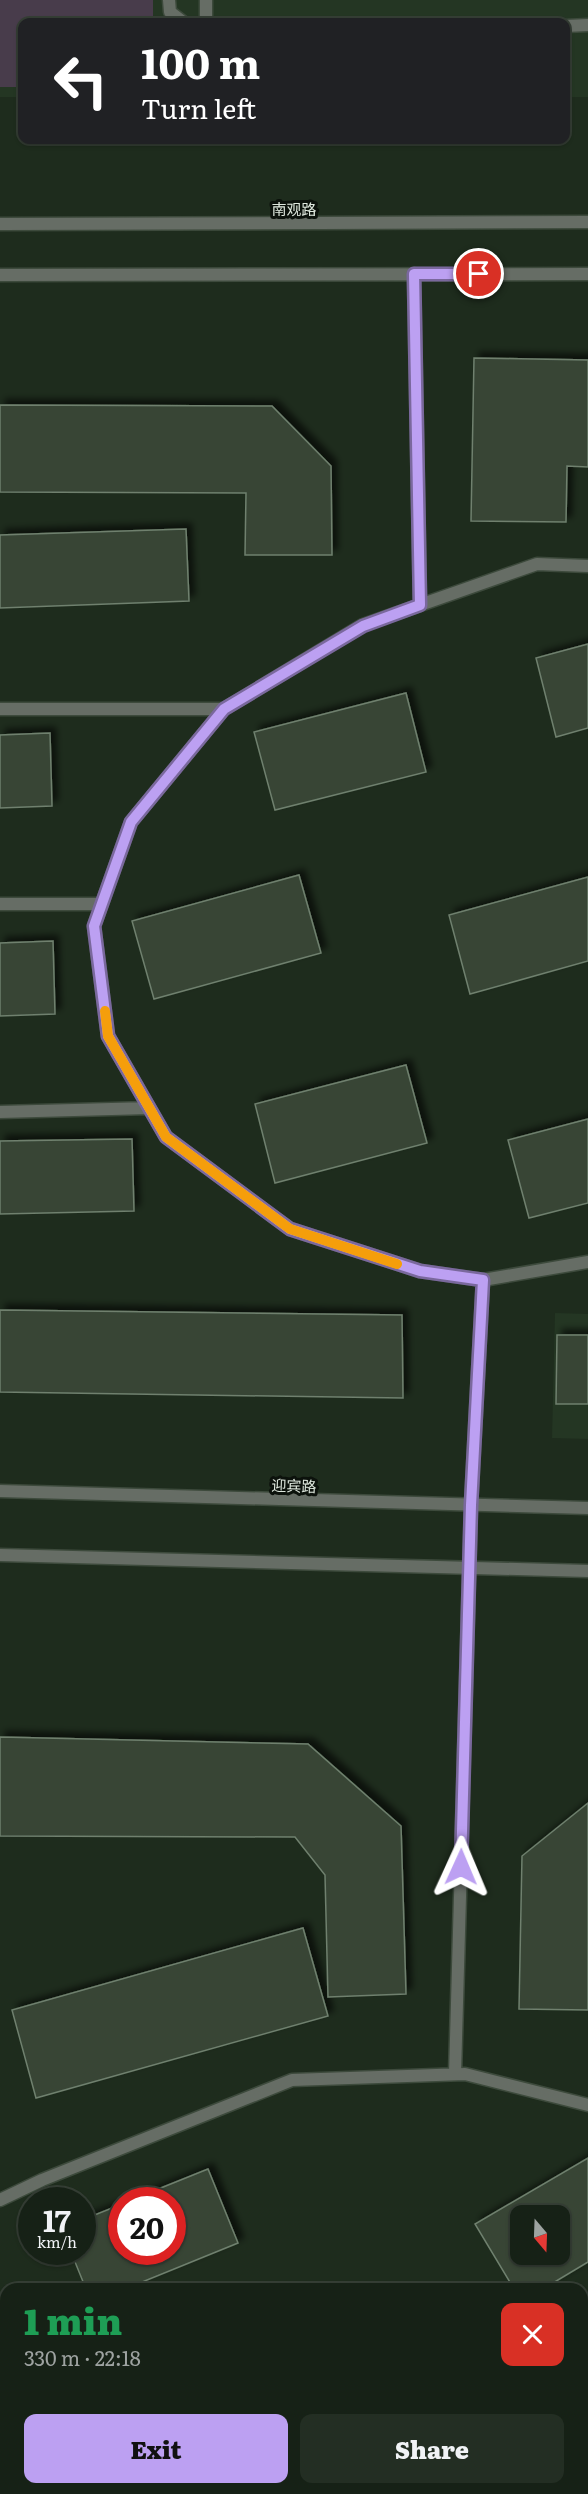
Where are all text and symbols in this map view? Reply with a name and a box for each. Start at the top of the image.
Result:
text: 100 m [141,30,260,92]
icon: left [42,42,120,120]
text: Turn left [141,87,256,127]
street label: 南观路 [271,197,317,220]
pin [453,248,504,299]
icon: arrive [462,257,495,290]
street label: 迎宾路 [271,1473,317,1497]
position arrow [429,1835,493,1899]
speed limit sign: 20 [108,2187,186,2265]
text: 17 [43,2197,71,2241]
north arrow [510,2205,570,2265]
map controls [510,2205,570,2265]
text: km/h [37,2230,77,2253]
text: 1 min [24,2293,122,2346]
button: close [501,2303,564,2366]
text: 330 m · 22:18 [24,2342,141,2372]
button: Exit [24,2414,288,2483]
button: Share [300,2414,564,2483]

